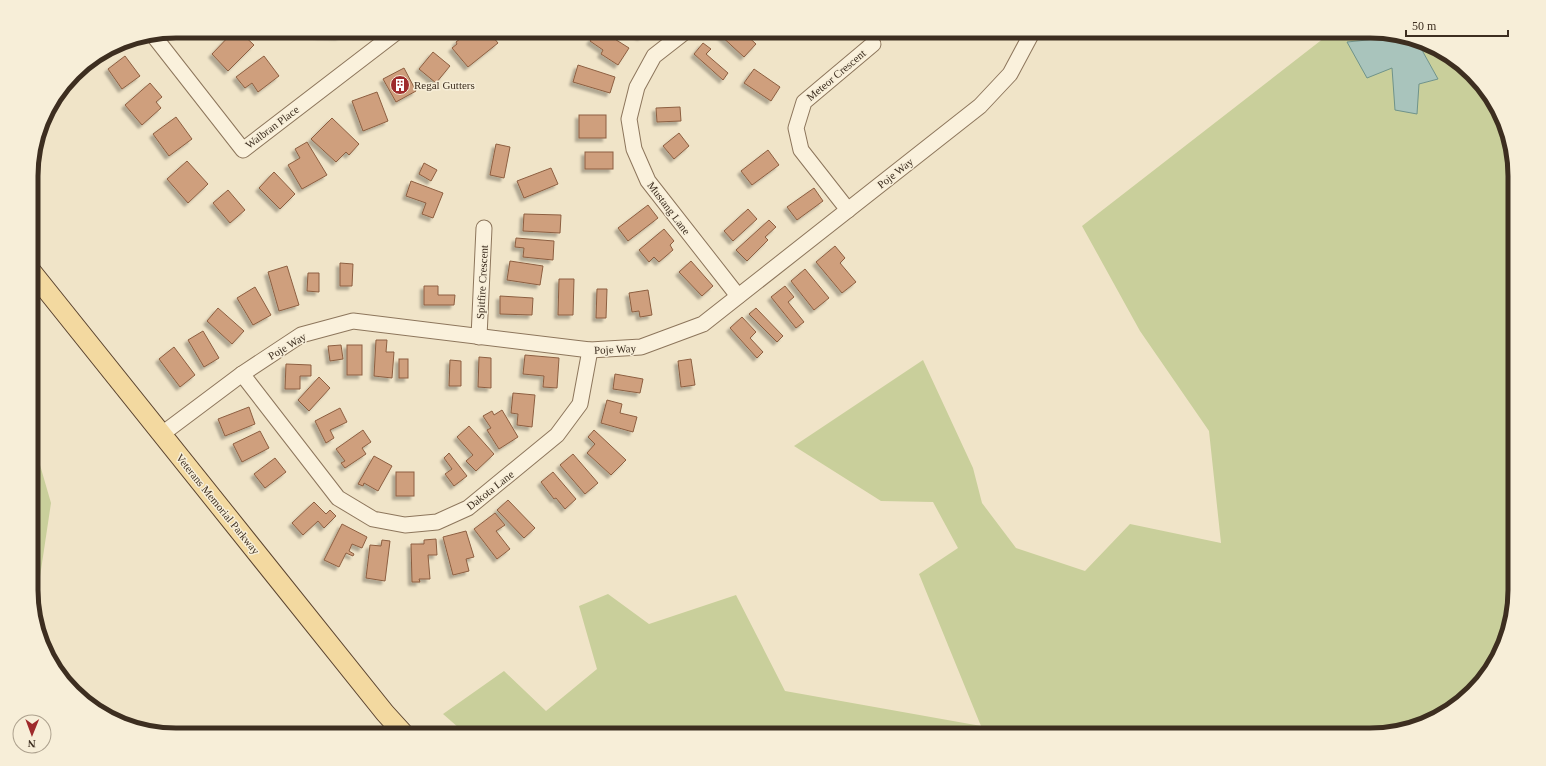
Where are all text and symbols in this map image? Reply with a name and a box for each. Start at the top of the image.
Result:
scale bar [1406,12,1508,38]
text: 50 m [1412,19,1437,33]
street label: Meteor Crescent [804,47,868,103]
building icon: Regal Gutters [389,74,411,96]
place label: Regal Gutters [414,79,475,91]
street label: Walbran Place [243,103,301,151]
street label: Poje Way [875,155,916,191]
street label: Mustang Lane [645,179,693,237]
street label: Spitfire Crescent [474,245,490,319]
street label: Poje Way [266,330,309,362]
street label: Poje Way [594,342,637,356]
street label: Veterans Memorial Parkway [174,452,262,557]
street label: Dakota Lane [464,468,516,512]
north arrow [12,714,52,754]
text: N [28,738,36,750]

